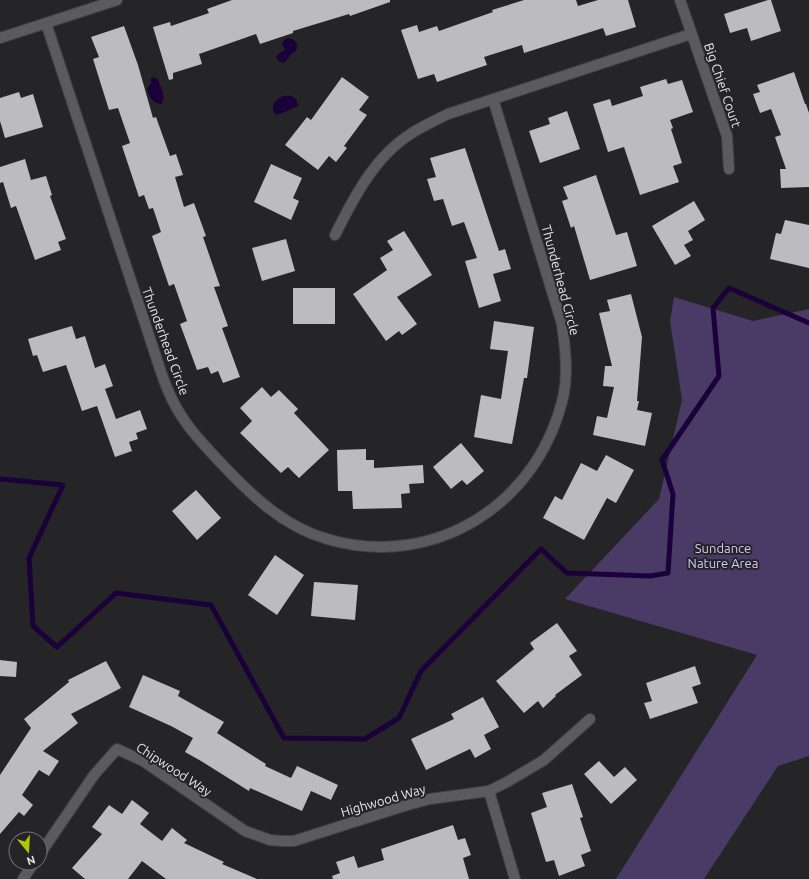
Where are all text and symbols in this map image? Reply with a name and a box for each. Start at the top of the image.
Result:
street label: Big Chief Court [702,41,744,129]
street label: Thunderhead Circle [540,223,582,337]
street label: Thunderhead Circle [140,285,192,397]
park label: Sundance Nature Area [688,541,758,570]
street label: Chipwood Way [134,740,214,798]
street label: Highwood Way [339,781,427,819]
north arrow [8,831,48,871]
text: N [25,854,37,867]

